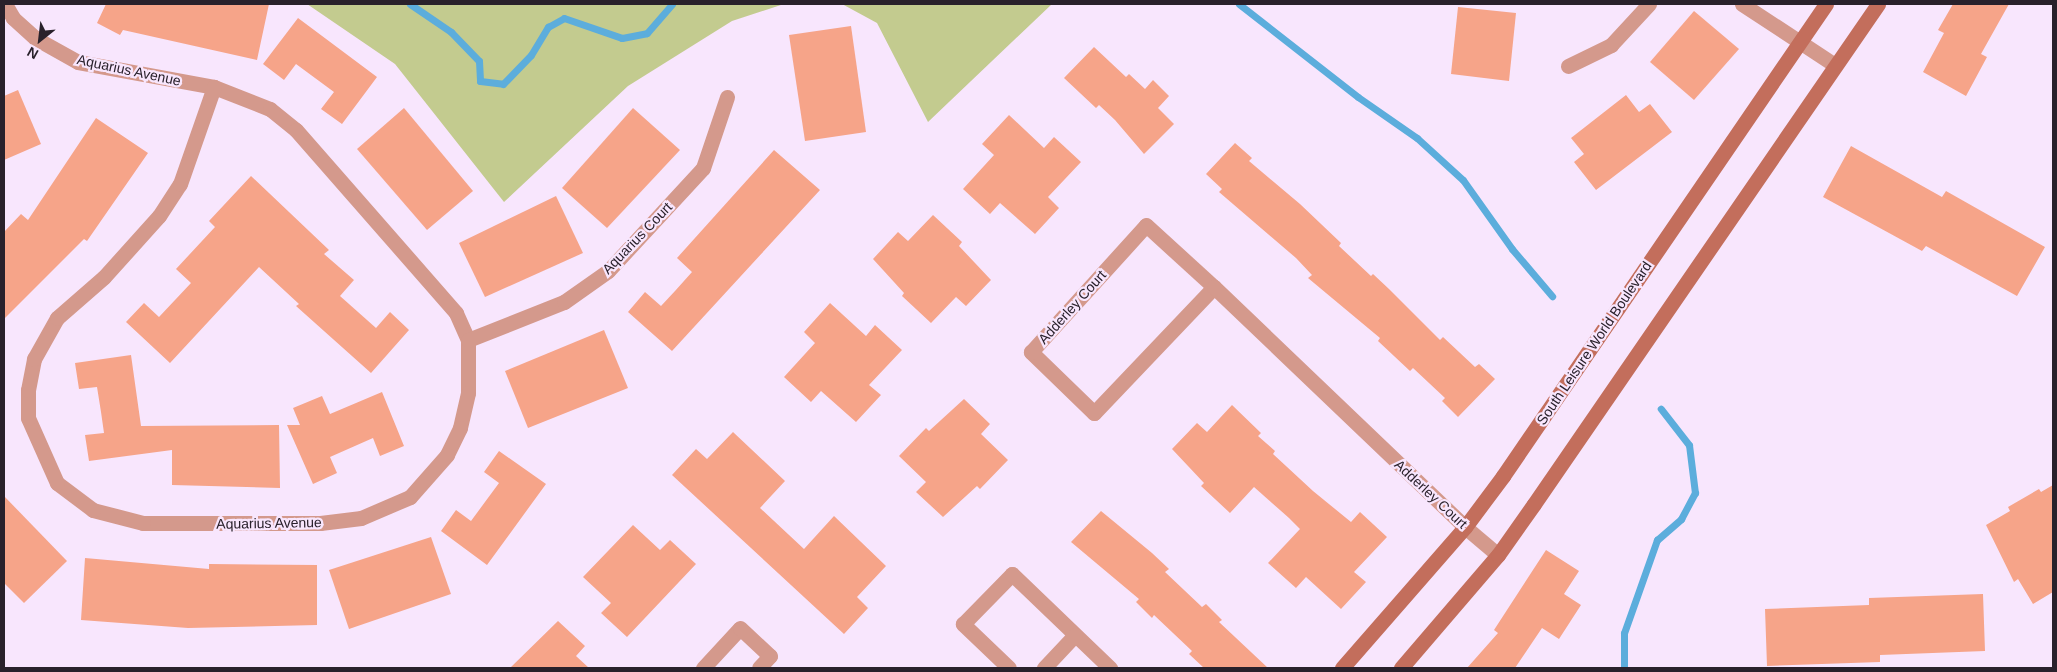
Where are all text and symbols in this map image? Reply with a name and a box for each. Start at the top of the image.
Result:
north arrow [15,15,65,65]
text: N [24,44,41,63]
street label: Aquarius Avenue [75,51,183,89]
street label: Aquarius Court [599,199,675,277]
street label: South Leisure World Boulevard [1533,258,1655,428]
street label: Adderley Court [1035,267,1109,347]
street label: Adderley Court [1391,456,1471,532]
street label: Aquarius Avenue [216,514,322,532]

